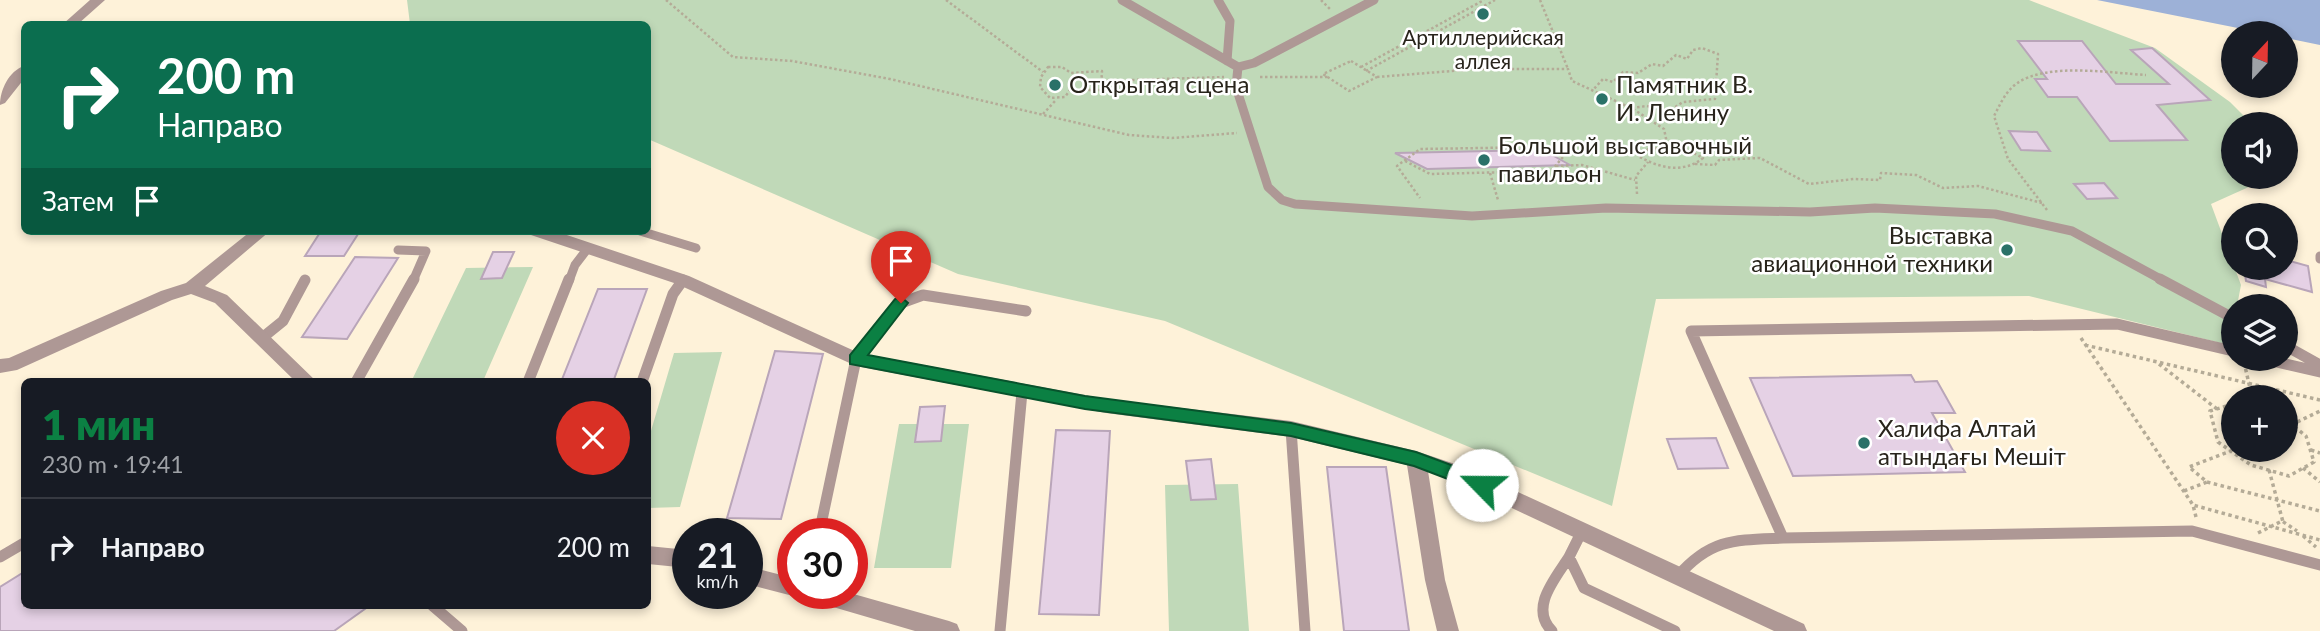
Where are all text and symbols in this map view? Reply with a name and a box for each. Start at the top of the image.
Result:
marker: Артиллерийская аллея [1475,6,1491,22]
north arrow [2221,21,2298,98]
map controls [2221,21,2298,462]
place label: Артиллерийская аллея [1402,24,1564,73]
text: 200 m [157,46,295,104]
icon: right [42,49,133,140]
place label: Открытая сцена [1069,69,1249,98]
place label: Памятник В. И. Ленину [1616,69,1753,126]
marker: Открытая сцена [1047,77,1063,93]
marker: Памятник В. И. Ленину [1594,91,1610,107]
text: Направо [157,105,283,144]
button: sound [2221,112,2298,189]
place label: Большой выставочный павильон [1498,130,1752,187]
marker: Большой выставочный павильон [1476,152,1492,168]
icon: arrive [128,182,166,220]
text: Затем [42,185,114,217]
button: search [2221,203,2298,280]
place label: Выставка авиационной техники [1751,220,1993,277]
pin [871,231,931,303]
icon: arrive [882,242,920,280]
marker: Выставка авиационной техники [1999,242,2015,258]
button: layers [2221,294,2298,371]
button: + [2221,385,2298,462]
text: 1 мин [42,399,156,449]
button: close [556,401,630,475]
place label: Халифа Алтай атындағы Мешіт [1878,413,2066,470]
marker: Халифа Алтай атындағы Мешіт [1856,435,1872,451]
position arrow [1445,448,1519,522]
text: 230 m · 19:41 [42,450,184,478]
speed limit sign: 30 [777,518,868,609]
icon: right [42,528,80,566]
text: Направо [101,531,205,563]
text: 200 m [557,531,630,563]
text: 21 [697,533,738,575]
text: km/h [696,570,739,592]

